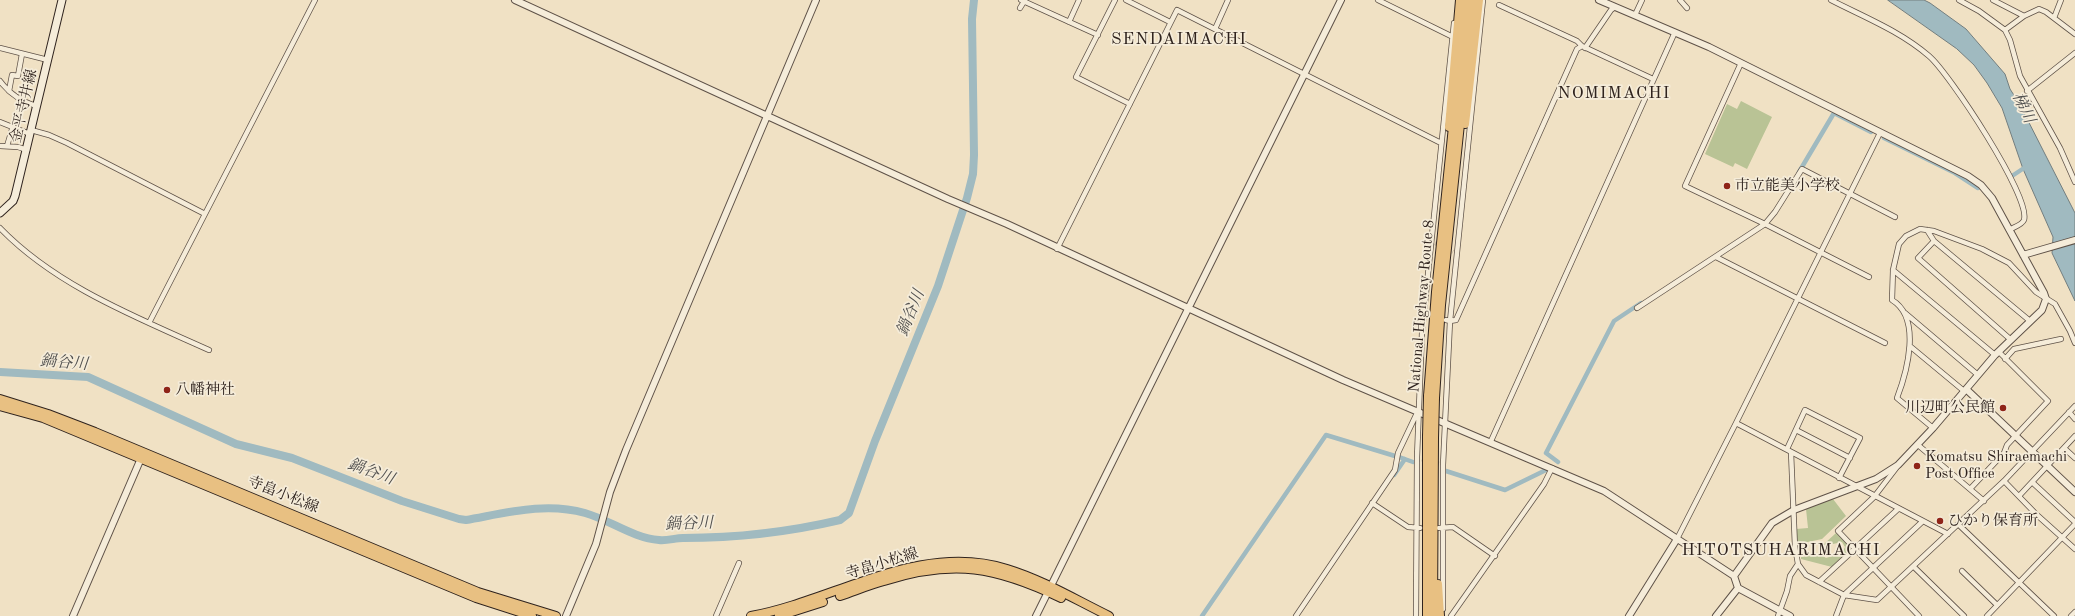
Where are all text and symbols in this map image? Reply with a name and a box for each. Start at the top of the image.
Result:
district label: SENDAIMACHI [1111,30,1247,50]
street label: 金平寺井線 [7,67,41,145]
district label: NOMIMACHI [1558,84,1670,104]
water label: 梯川 [2008,89,2038,127]
place label: 市立能美小学校 [1735,177,1840,195]
marker: 市立能美小学校 [1722,181,1732,191]
street label: National Highway Route 8 [1405,219,1439,393]
water label: 鍋谷川 [893,287,929,339]
water label: 鍋谷川 [39,351,89,375]
place label: 八幡神社 [175,381,235,399]
marker: 八幡神社 [162,385,172,395]
place label: 川辺町公民館 [1905,399,1995,417]
marker: 川辺町公民館 [1998,403,2008,413]
place label: Komatsu Shiraemachi Post Office [1925,448,2067,483]
water label: 鍋谷川 [345,455,397,489]
marker: Komatsu Shiraemachi Post Office [1912,461,1922,471]
street label: 寺畠小松線 [245,473,321,517]
place label: ひかり保育所 [1948,512,2038,530]
water label: 鍋谷川 [665,514,713,534]
marker: ひかり保育所 [1935,516,1945,526]
district label: HITOTSUHARIMACHI [1682,541,1880,561]
street label: 寺畠小松線 [844,544,920,584]

